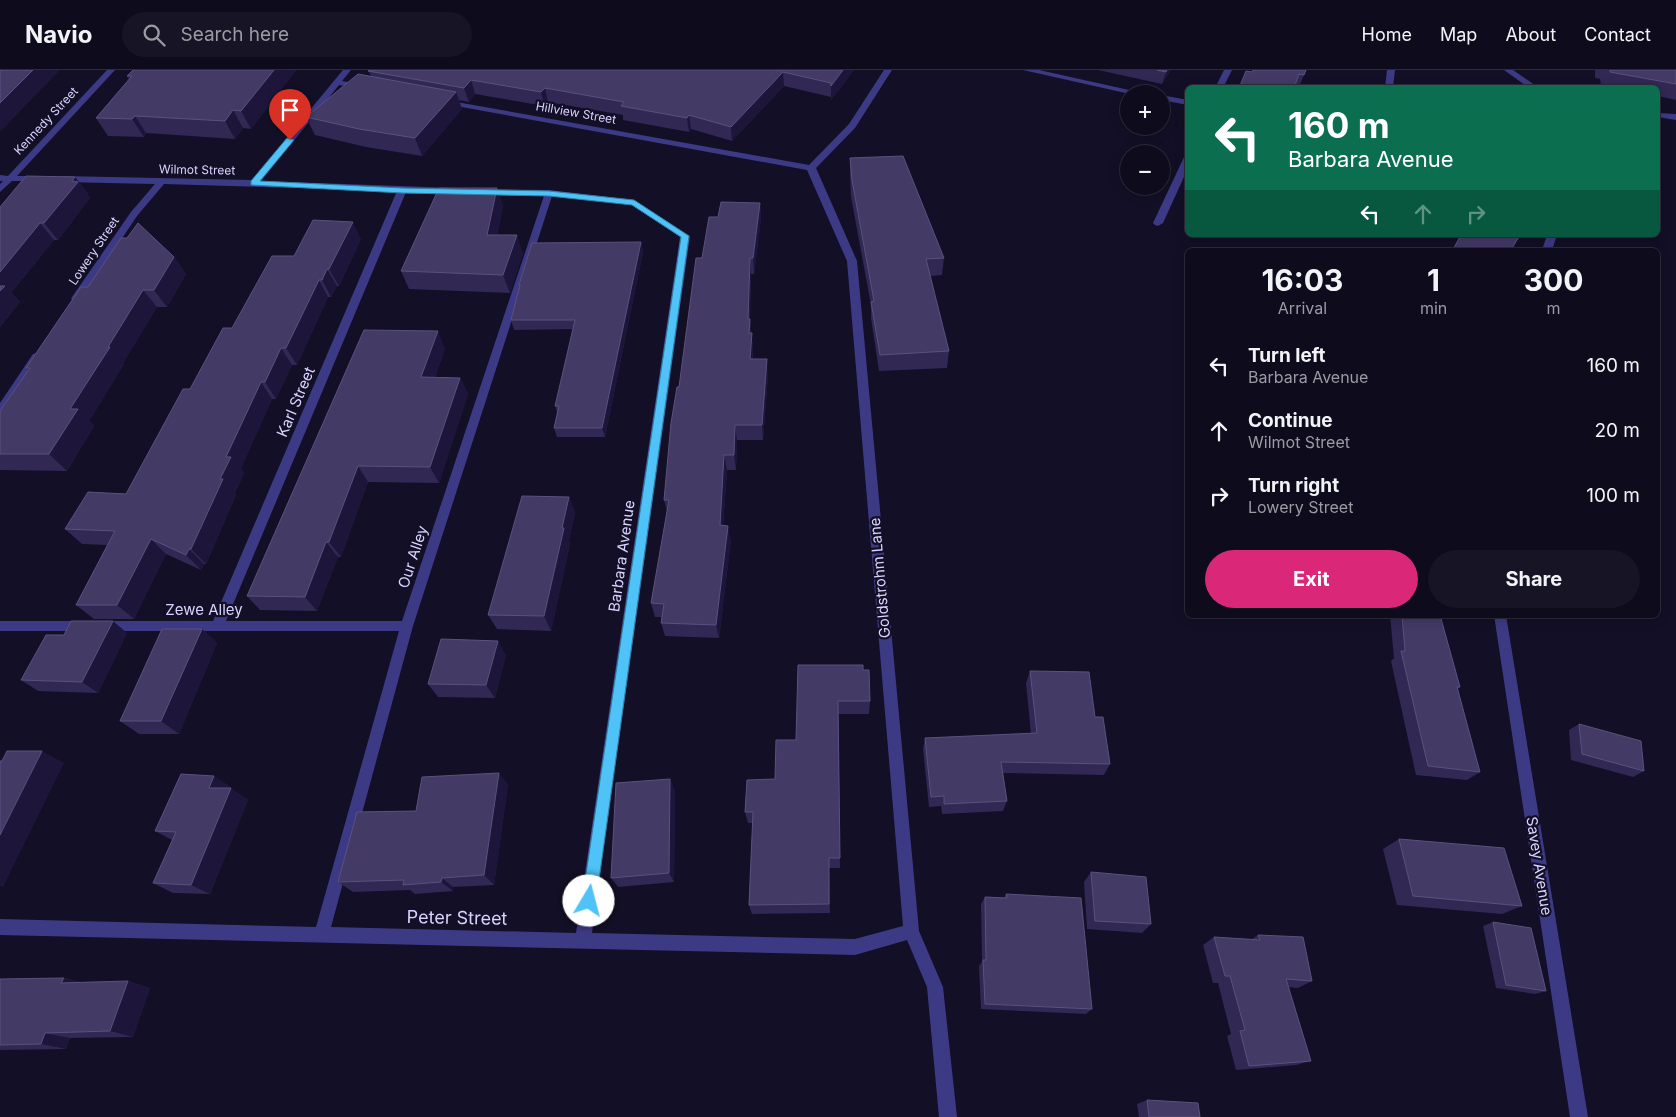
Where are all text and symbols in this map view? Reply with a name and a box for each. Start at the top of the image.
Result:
search box [122,12,472,57]
text: Navio [25,20,92,49]
icon: search [140,21,168,49]
text: Search here [180,23,289,46]
text: Home [1362,24,1412,45]
text: Map [1440,24,1477,45]
text: About [1505,24,1556,45]
text: Contact [1584,24,1651,45]
street label: Kennedy Street [10,84,81,158]
map controls [1120,85,1170,195]
button: + [1120,85,1170,135]
pin [269,89,311,140]
icon: arrive [276,96,304,124]
street label: Hillview Street [535,98,617,127]
text: 160 m [1288,104,1390,146]
icon: left [1205,105,1270,170]
button: − [1120,145,1170,195]
text: Barbara Avenue [1288,146,1454,172]
street label: Wilmot Street [159,161,235,178]
icon: left [1356,200,1384,228]
icon: ahead [1409,200,1437,228]
icon: right [1462,200,1490,228]
street label: Lowery Street [65,214,122,288]
text: 16:03 [1261,262,1343,298]
text: 1 [1427,262,1440,298]
text: 300 [1524,262,1584,298]
text: Arrival [1278,298,1327,318]
text: min [1420,298,1447,318]
text: m [1547,298,1561,318]
text: Turn left [1248,344,1326,367]
icon: left [1205,352,1233,380]
text: 160 m [1587,354,1640,377]
street label: Karl Street [272,364,319,440]
text: Barbara Avenue [1248,367,1368,387]
text: Continue [1248,409,1333,432]
icon: ahead [1205,417,1233,445]
text: 20 m [1594,419,1640,442]
text: Wilmot Street [1248,432,1350,452]
text: Turn right [1248,474,1339,497]
icon: right [1205,482,1233,510]
text: 100 m [1586,484,1640,507]
text: Lowery Street [1248,497,1353,517]
street label: Barbara Avenue [604,499,639,613]
street label: Goldstrohm Lane [865,517,894,639]
street label: Our Alley [393,523,432,591]
button: Exit [1205,550,1418,608]
button: Share [1428,550,1640,608]
street label: Zewe Alley [165,600,243,619]
street label: Savey Avenue [1522,815,1557,917]
position arrow [562,874,614,926]
street label: Peter Street [406,906,508,929]

